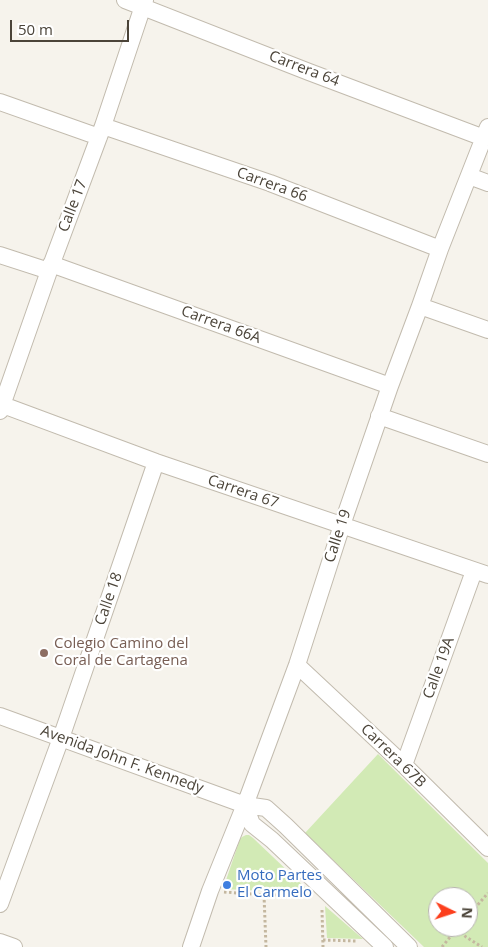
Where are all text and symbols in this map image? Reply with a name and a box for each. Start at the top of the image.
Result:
scale bar [12,10,131,42]
text: 50 m [18,19,53,39]
street label: Carrera 64 [266,47,342,91]
street label: Carrera 66 [234,164,310,206]
street label: Calle 17 [55,177,91,235]
street label: Carrera 66A [179,302,263,348]
street label: Carrera 67 [205,471,281,513]
street label: Calle 19 [321,507,355,565]
street label: Calle 18 [92,570,126,628]
place label: Colegio Camino del Coral de Cartagena [54,635,188,670]
street label: Calle 19A [420,635,458,701]
marker: Colegio Camino del Coral de Cartagena [38,647,50,659]
street label: Carrera 67B [357,720,429,792]
street label: Avenida John F. Kennedy [38,722,206,798]
place label: Moto Partes El Carmelo [237,867,322,902]
marker: Moto Partes El Carmelo [221,879,233,891]
north arrow [428,887,478,937]
text: N [458,907,477,919]

